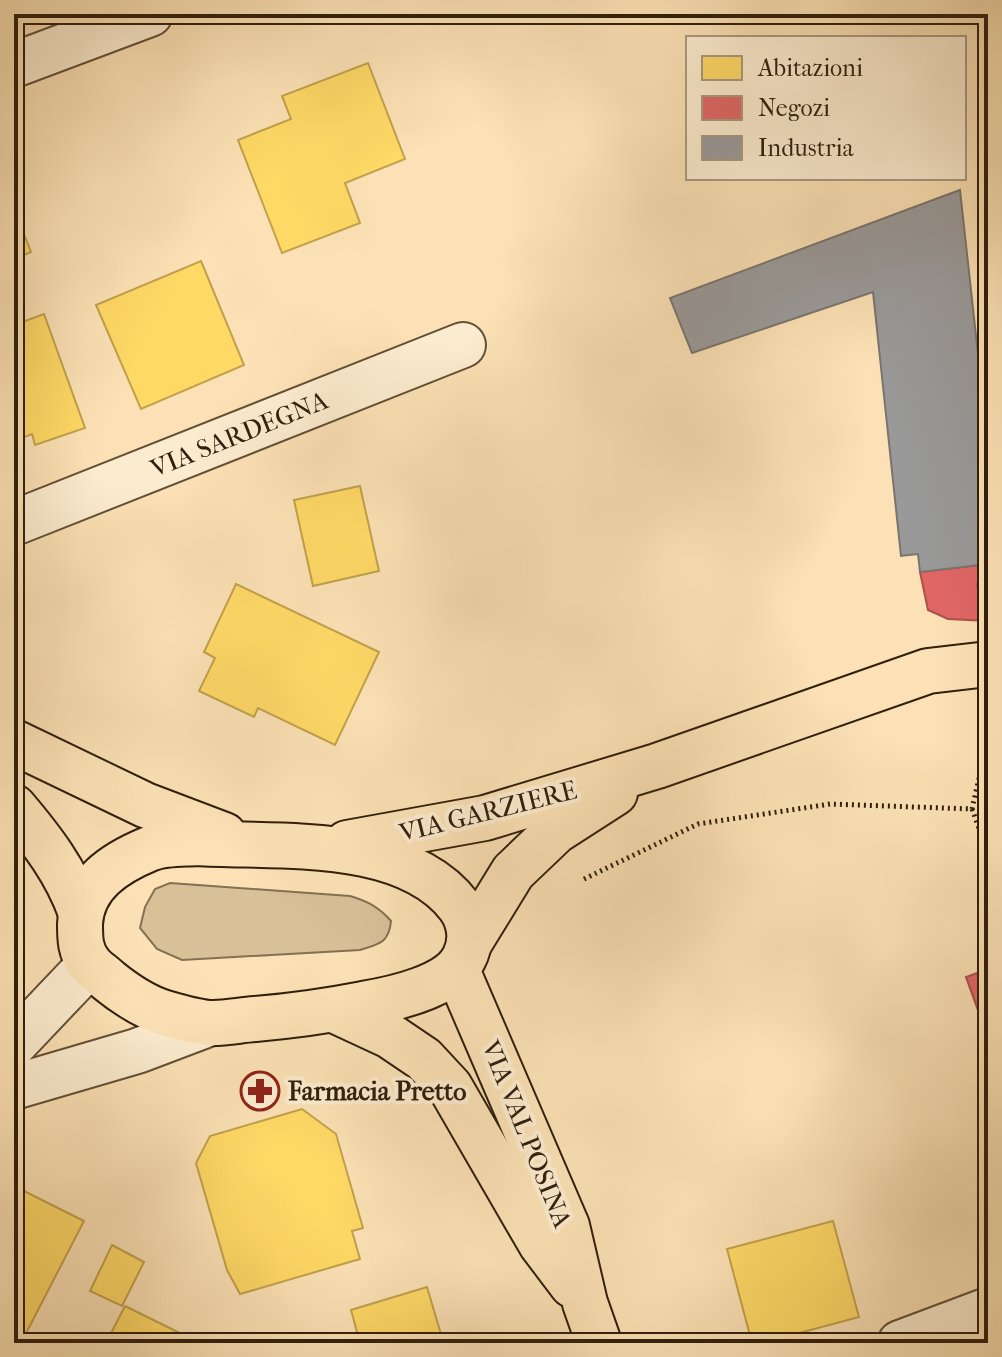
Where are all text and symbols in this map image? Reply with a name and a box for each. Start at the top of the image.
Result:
legend [686,36,966,180]
text: Abitazioni [757,54,863,82]
text: Negozi [758,94,830,122]
text: Industria [758,134,854,162]
street label: VIA SARDEGNA [145,384,333,485]
street label: VIA GARZIERE [395,774,580,849]
street label: VIA VAL POSINA [475,1035,579,1233]
pharmacy icon: Farmacia Pretto [239,1070,281,1112]
place label: Farmacia Pretto [287,1076,466,1107]

